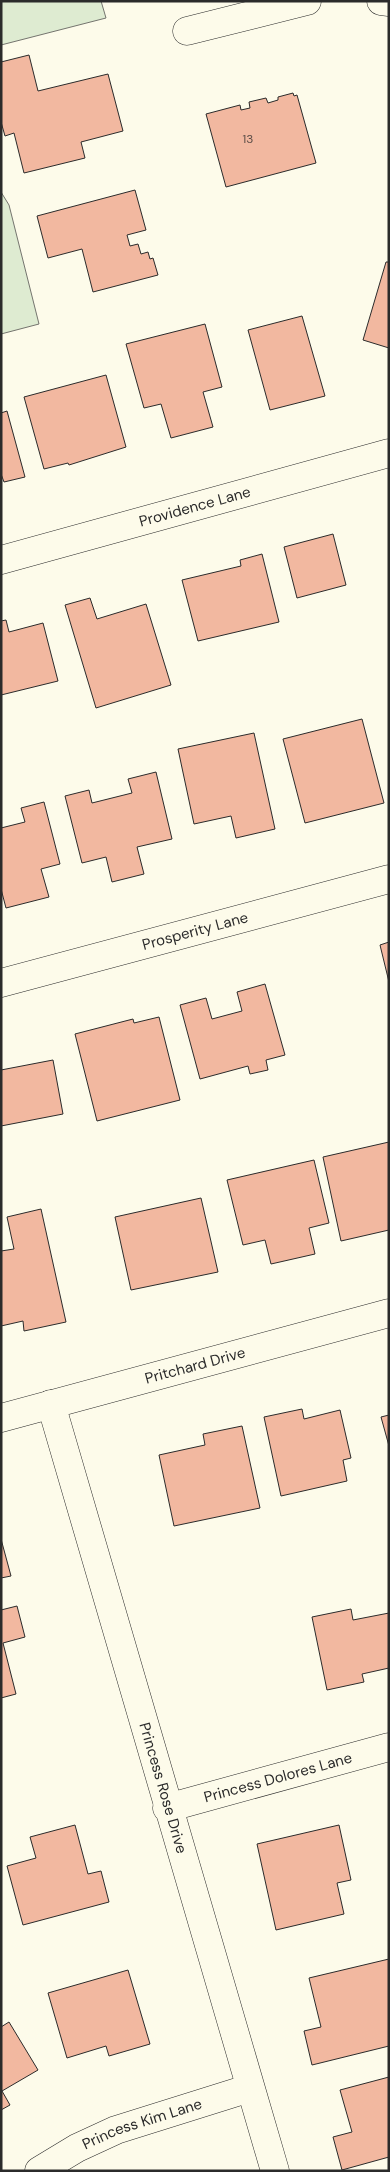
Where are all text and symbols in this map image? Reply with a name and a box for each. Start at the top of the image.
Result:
house number: 13 [243,131,253,147]
street label: Providence Lane [137,482,253,531]
street label: Prosperity Lane [140,907,250,955]
street label: Pritchard Drive [143,1342,247,1389]
street label: Princess Rose Drive [135,1720,192,1856]
street label: Princess Dolores Lane [202,1748,354,1807]
street label: Princess Kim Lane [79,2094,204,2154]

